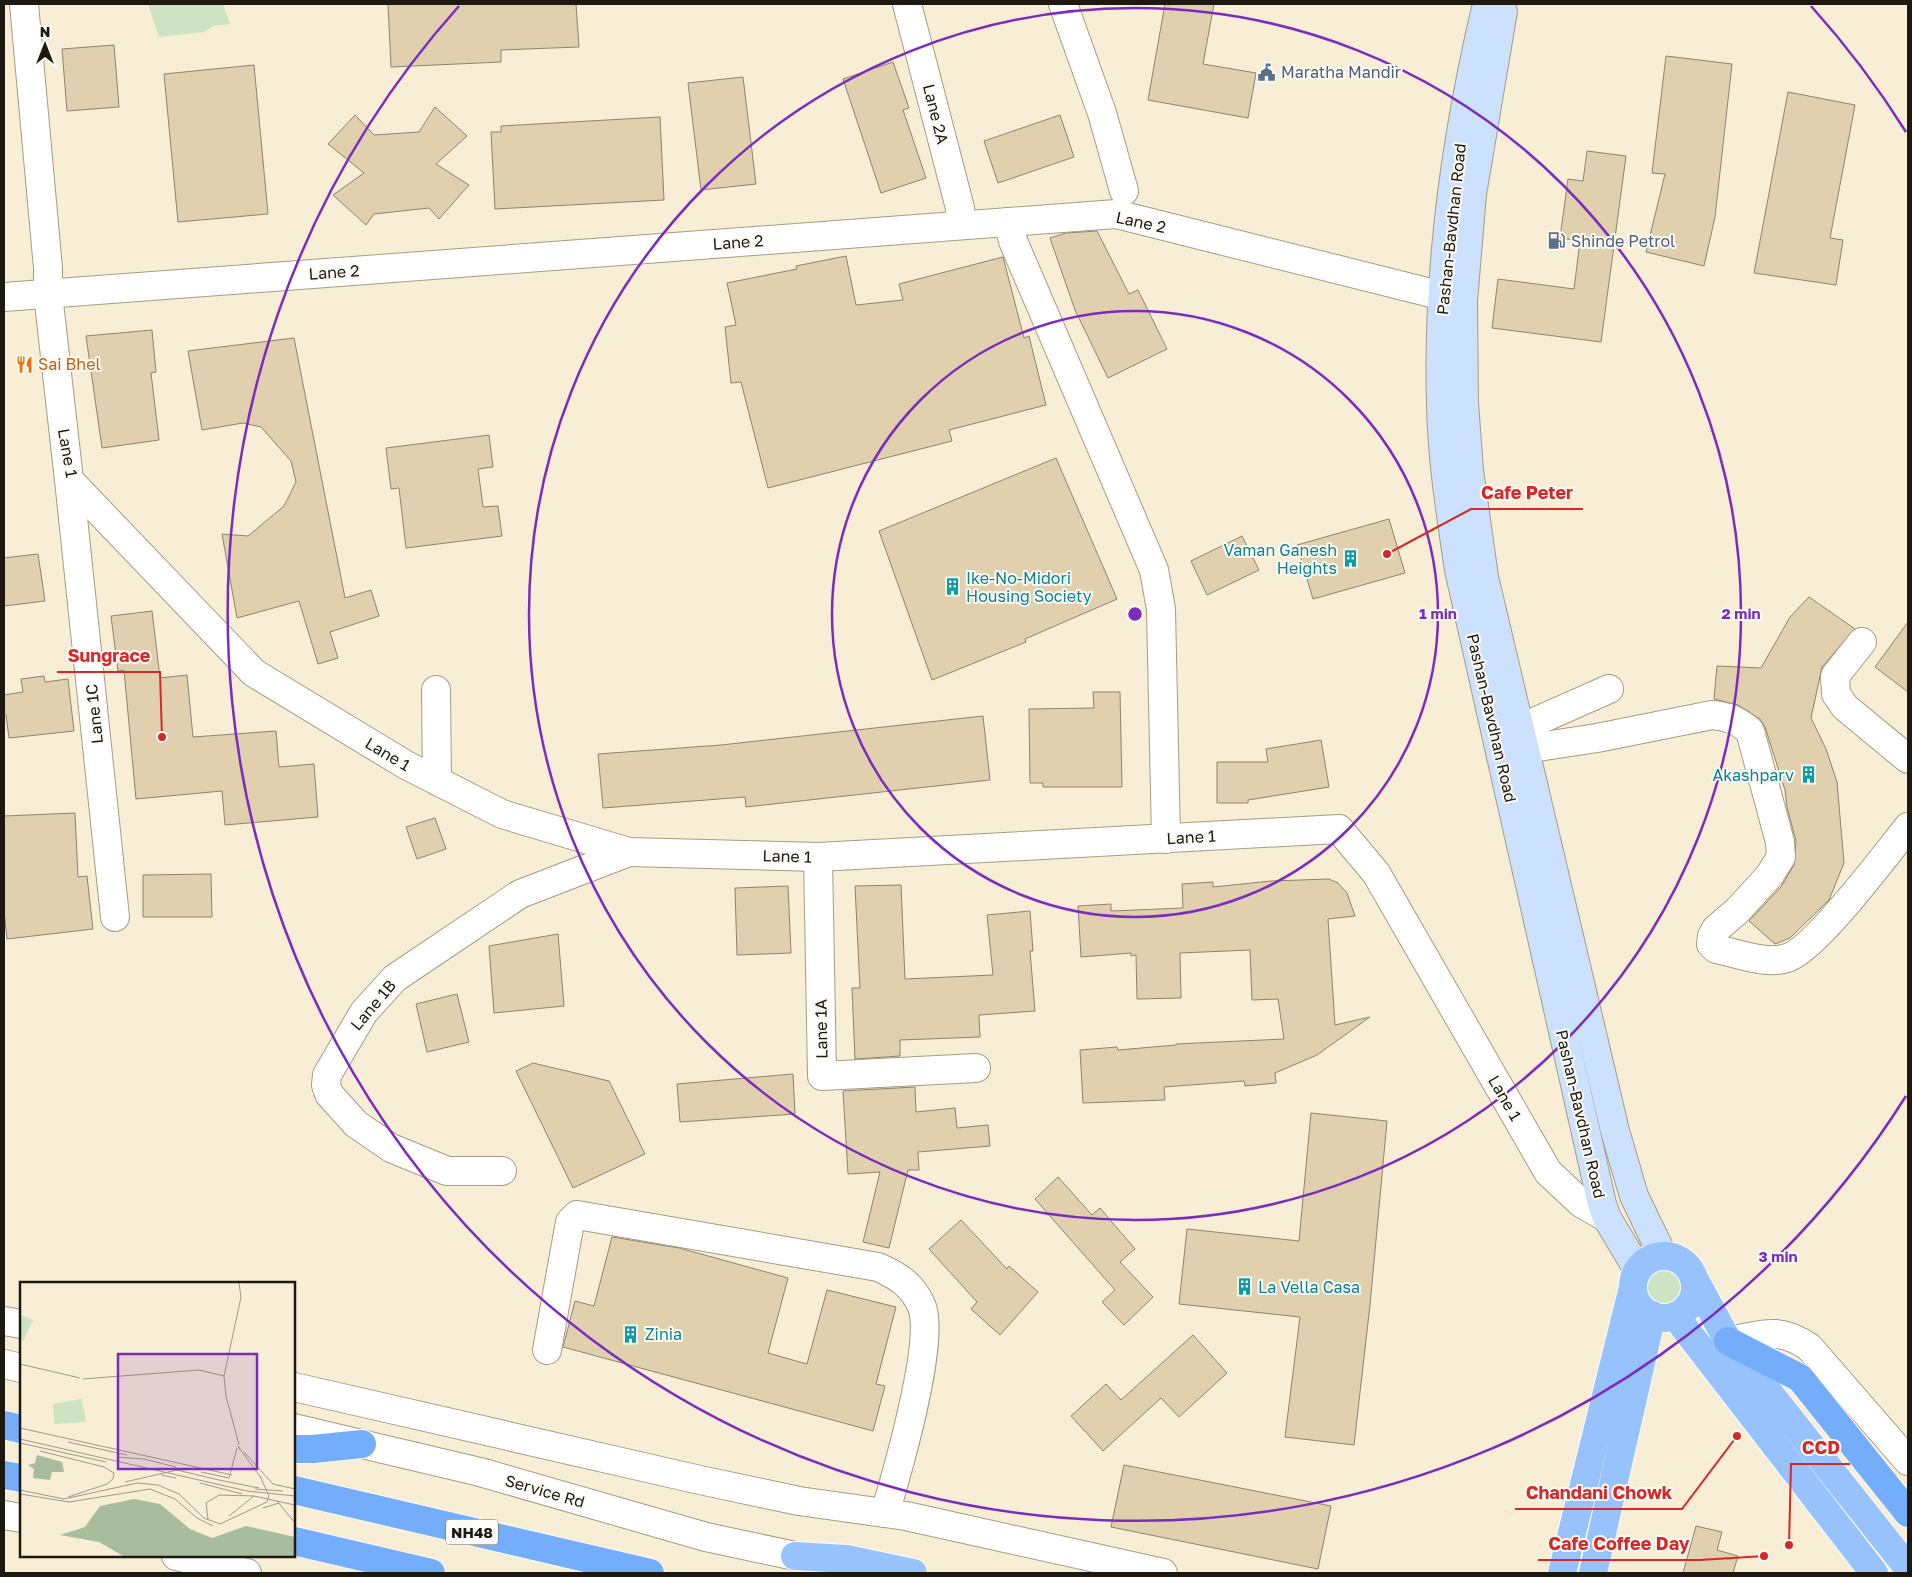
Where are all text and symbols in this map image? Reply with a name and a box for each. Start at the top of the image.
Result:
north arrow [20,20,70,70]
text: N [40,23,50,40]
public building icon: Maratha Mandir [1257,62,1277,82]
place label: Maratha Mandir [1281,62,1401,82]
street label: Lane 2A [919,82,953,146]
street label: Pashan-Bavdhan Road [1432,142,1470,316]
street label: Lane 2 [1114,207,1168,237]
street label: Lane 2 [712,230,764,254]
fuel station icon: Shinde Petrol [1547,231,1567,251]
place label: Shinde Petrol [1571,231,1675,251]
street label: Lane 2 [308,260,360,284]
restaurant icon: Sai Bhel [14,354,34,374]
place label: Sai Bhel [38,354,101,374]
street label: Lane 1 [54,427,82,479]
callout: Cafe Peter [1471,476,1583,509]
text: Cafe Peter [1481,481,1573,503]
place label: Vaman Ganesh Heights [1223,540,1337,578]
building icon: Vaman Ganesh Heights [1341,549,1361,569]
place label: Ike-No-Midori Housing Society [966,568,1092,606]
building icon: Ike-No-Midori Housing Society [942,577,962,597]
text: 1 min [1419,604,1457,622]
text: 2 min [1721,604,1761,622]
centre of rings [1126,605,1144,623]
street label: Pashan-Bavdhan Road [1463,632,1521,804]
callout: Sungrace [57,639,160,672]
text: Sungrace [68,644,151,666]
street label: Lane 1C [81,683,107,745]
street label: Lane 1 [362,733,414,775]
place label: Akashparv [1712,765,1794,785]
building icon: Akashparv [1798,765,1818,785]
street label: Lane 1 [1166,826,1216,848]
street label: Lane 1 [762,845,812,867]
street label: Lane 1B [346,976,400,1034]
street label: Lane 1A [810,999,832,1059]
street label: Pashan-Bavdhan Road [1552,1028,1610,1200]
street label: Lane 1 [1484,1072,1526,1125]
text: 3 min [1758,1247,1798,1265]
building icon: La Vella Casa [1234,1277,1254,1297]
place label: La Vella Casa [1258,1277,1360,1297]
inset map [20,1282,295,1557]
building icon: Zinia [621,1324,641,1344]
place label: Zinia [645,1324,682,1344]
callout: CCD [1791,1431,1850,1464]
text: CCD [1802,1436,1840,1458]
street label: Service Rd [503,1470,587,1512]
callout: Chandani Chowk [1515,1476,1682,1509]
text: Chandani Chowk [1526,1481,1673,1503]
road number: NH48 [446,1520,498,1544]
callout: Cafe Coffee Day [1538,1527,1700,1560]
text: Cafe Coffee Day [1548,1532,1690,1554]

